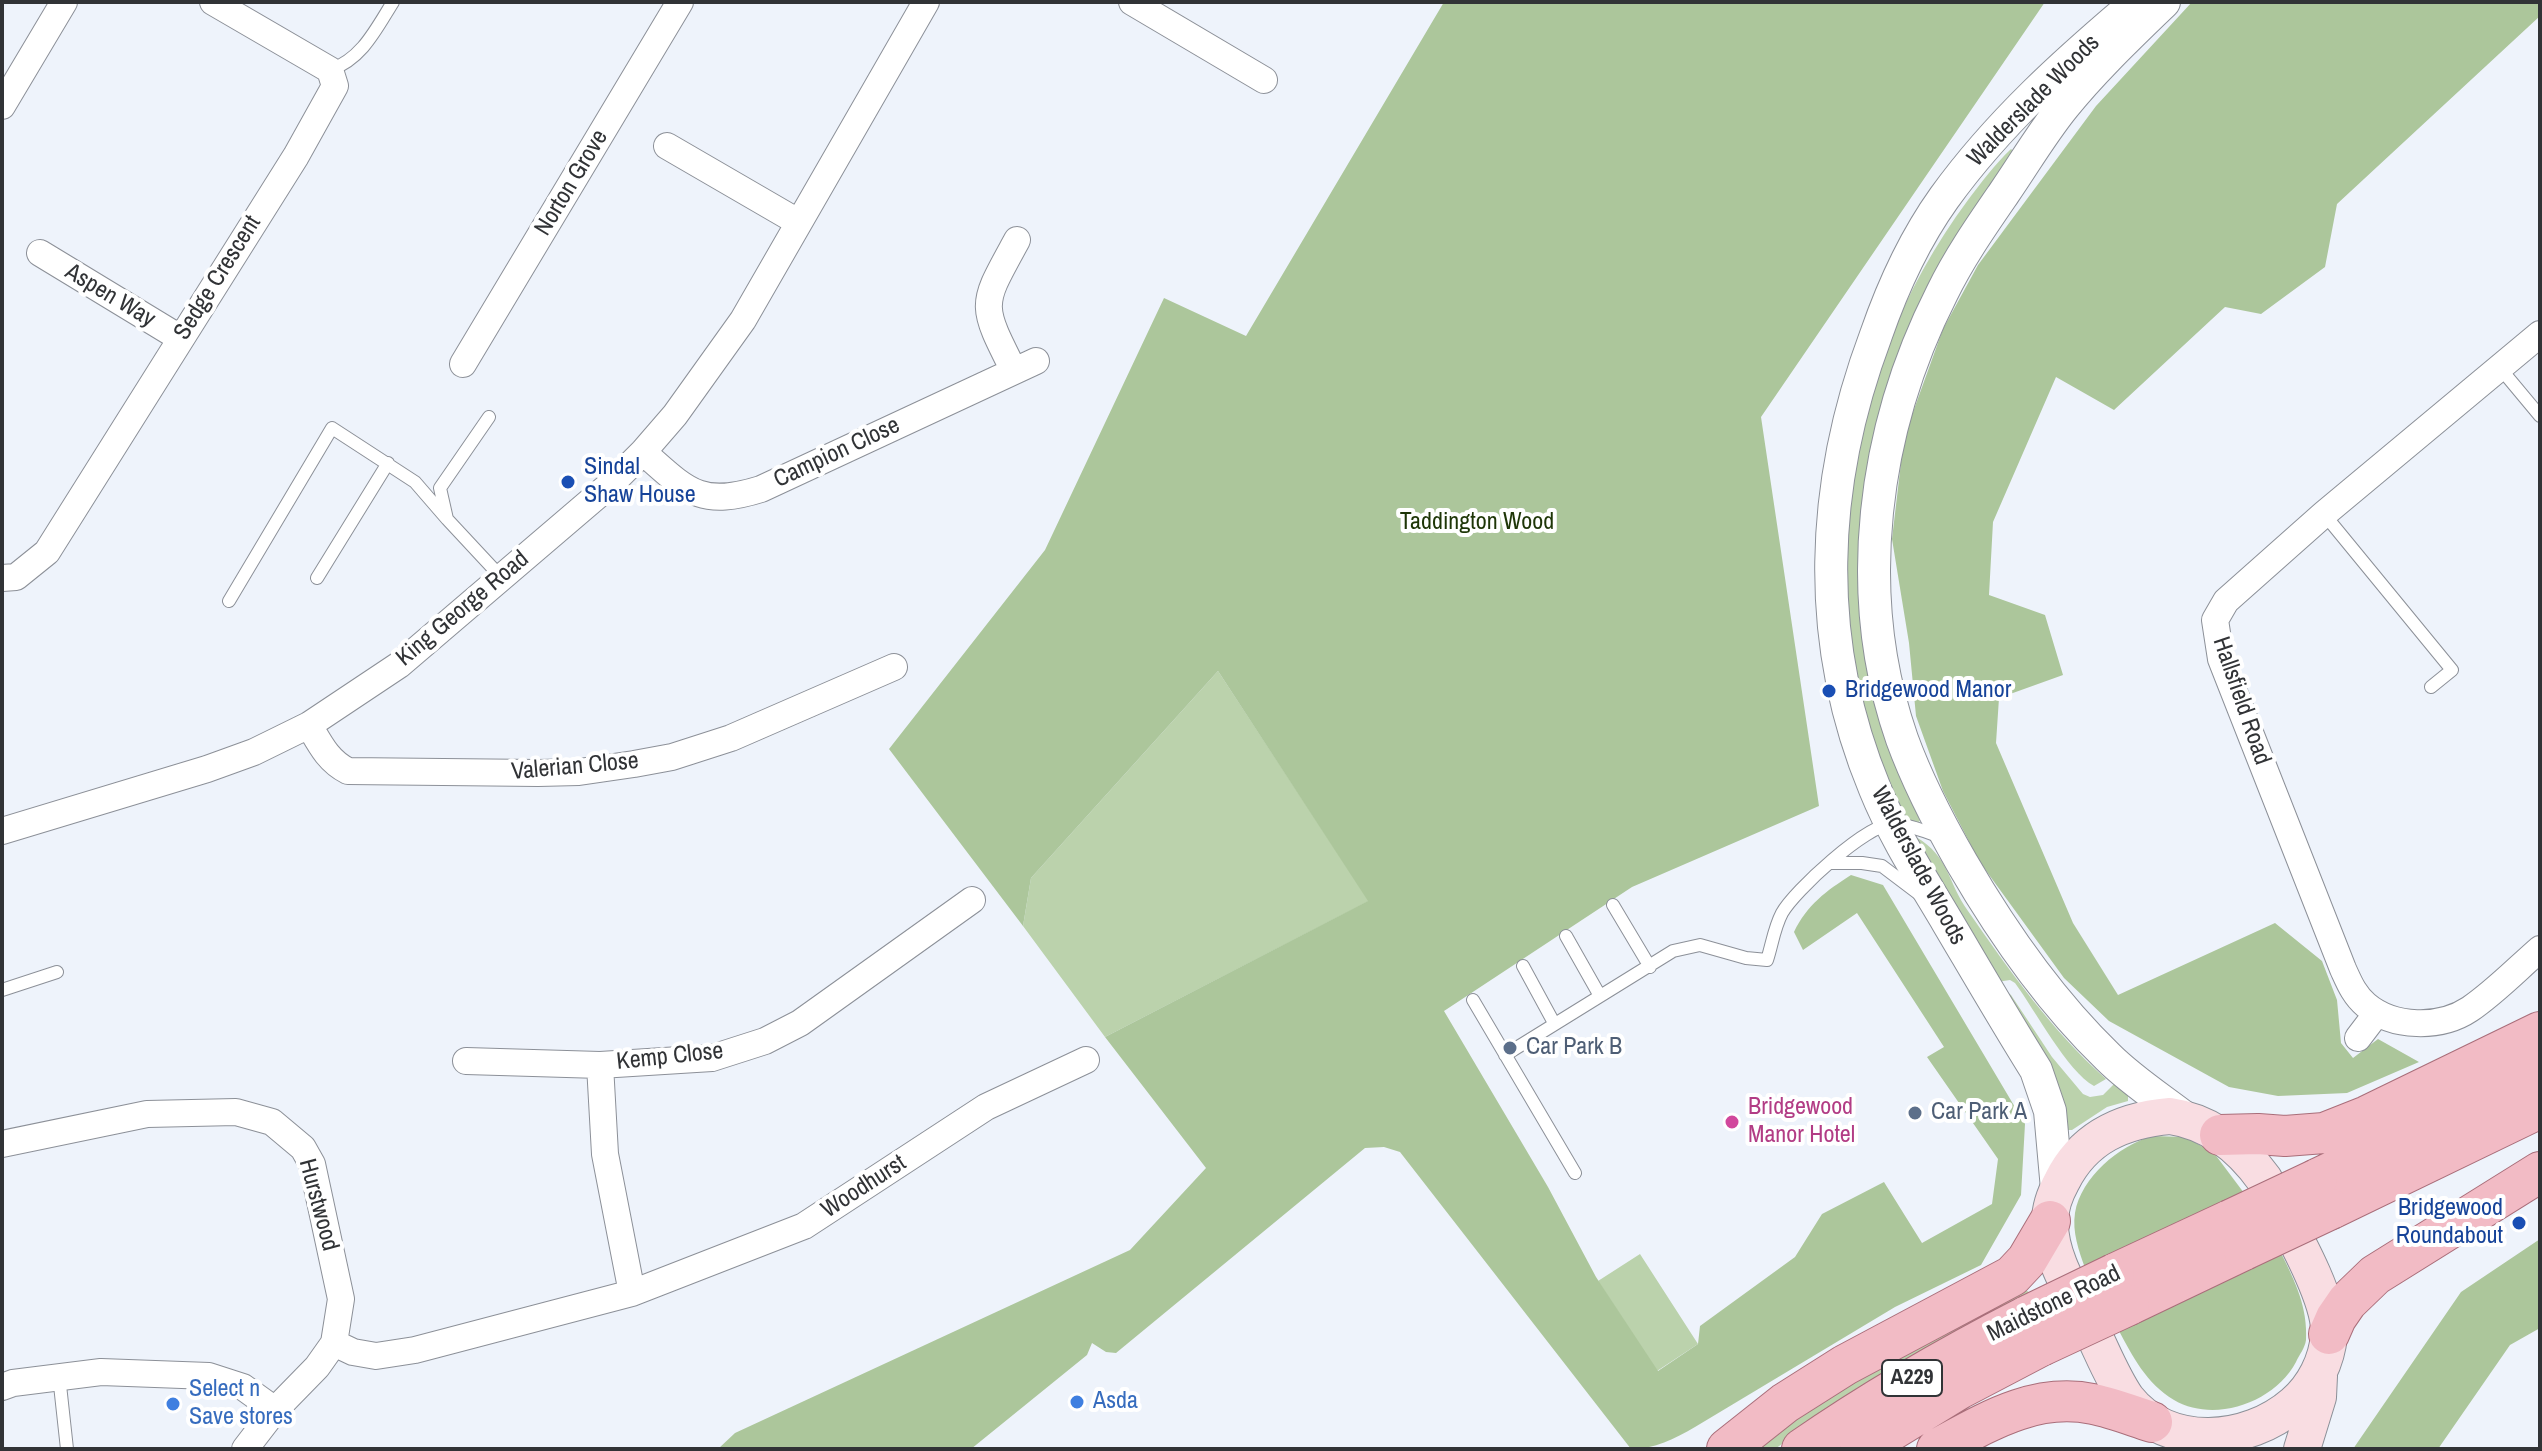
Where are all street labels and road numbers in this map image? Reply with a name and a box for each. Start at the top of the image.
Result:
street label: Walderslade Woods [1962,29,2106,173]
street label: Norton Grove [529,125,615,241]
street label: Sedge Crescent [168,211,268,345]
street label: Aspen Way [60,258,160,334]
street label: Campion Close [769,411,905,495]
street label: King George Road [391,545,535,673]
street label: Hallsfield Road [2206,633,2276,769]
street label: Valerian Close [510,747,640,787]
street label: Walderslade Woods [1864,782,1972,950]
street label: Kemp Close [615,1037,725,1077]
street label: Woodhurst [816,1149,912,1225]
street label: Hurstwood [292,1156,344,1254]
street label: Maidstone Road [1983,1259,2125,1349]
road number: A229 [1882,1360,1942,1396]

